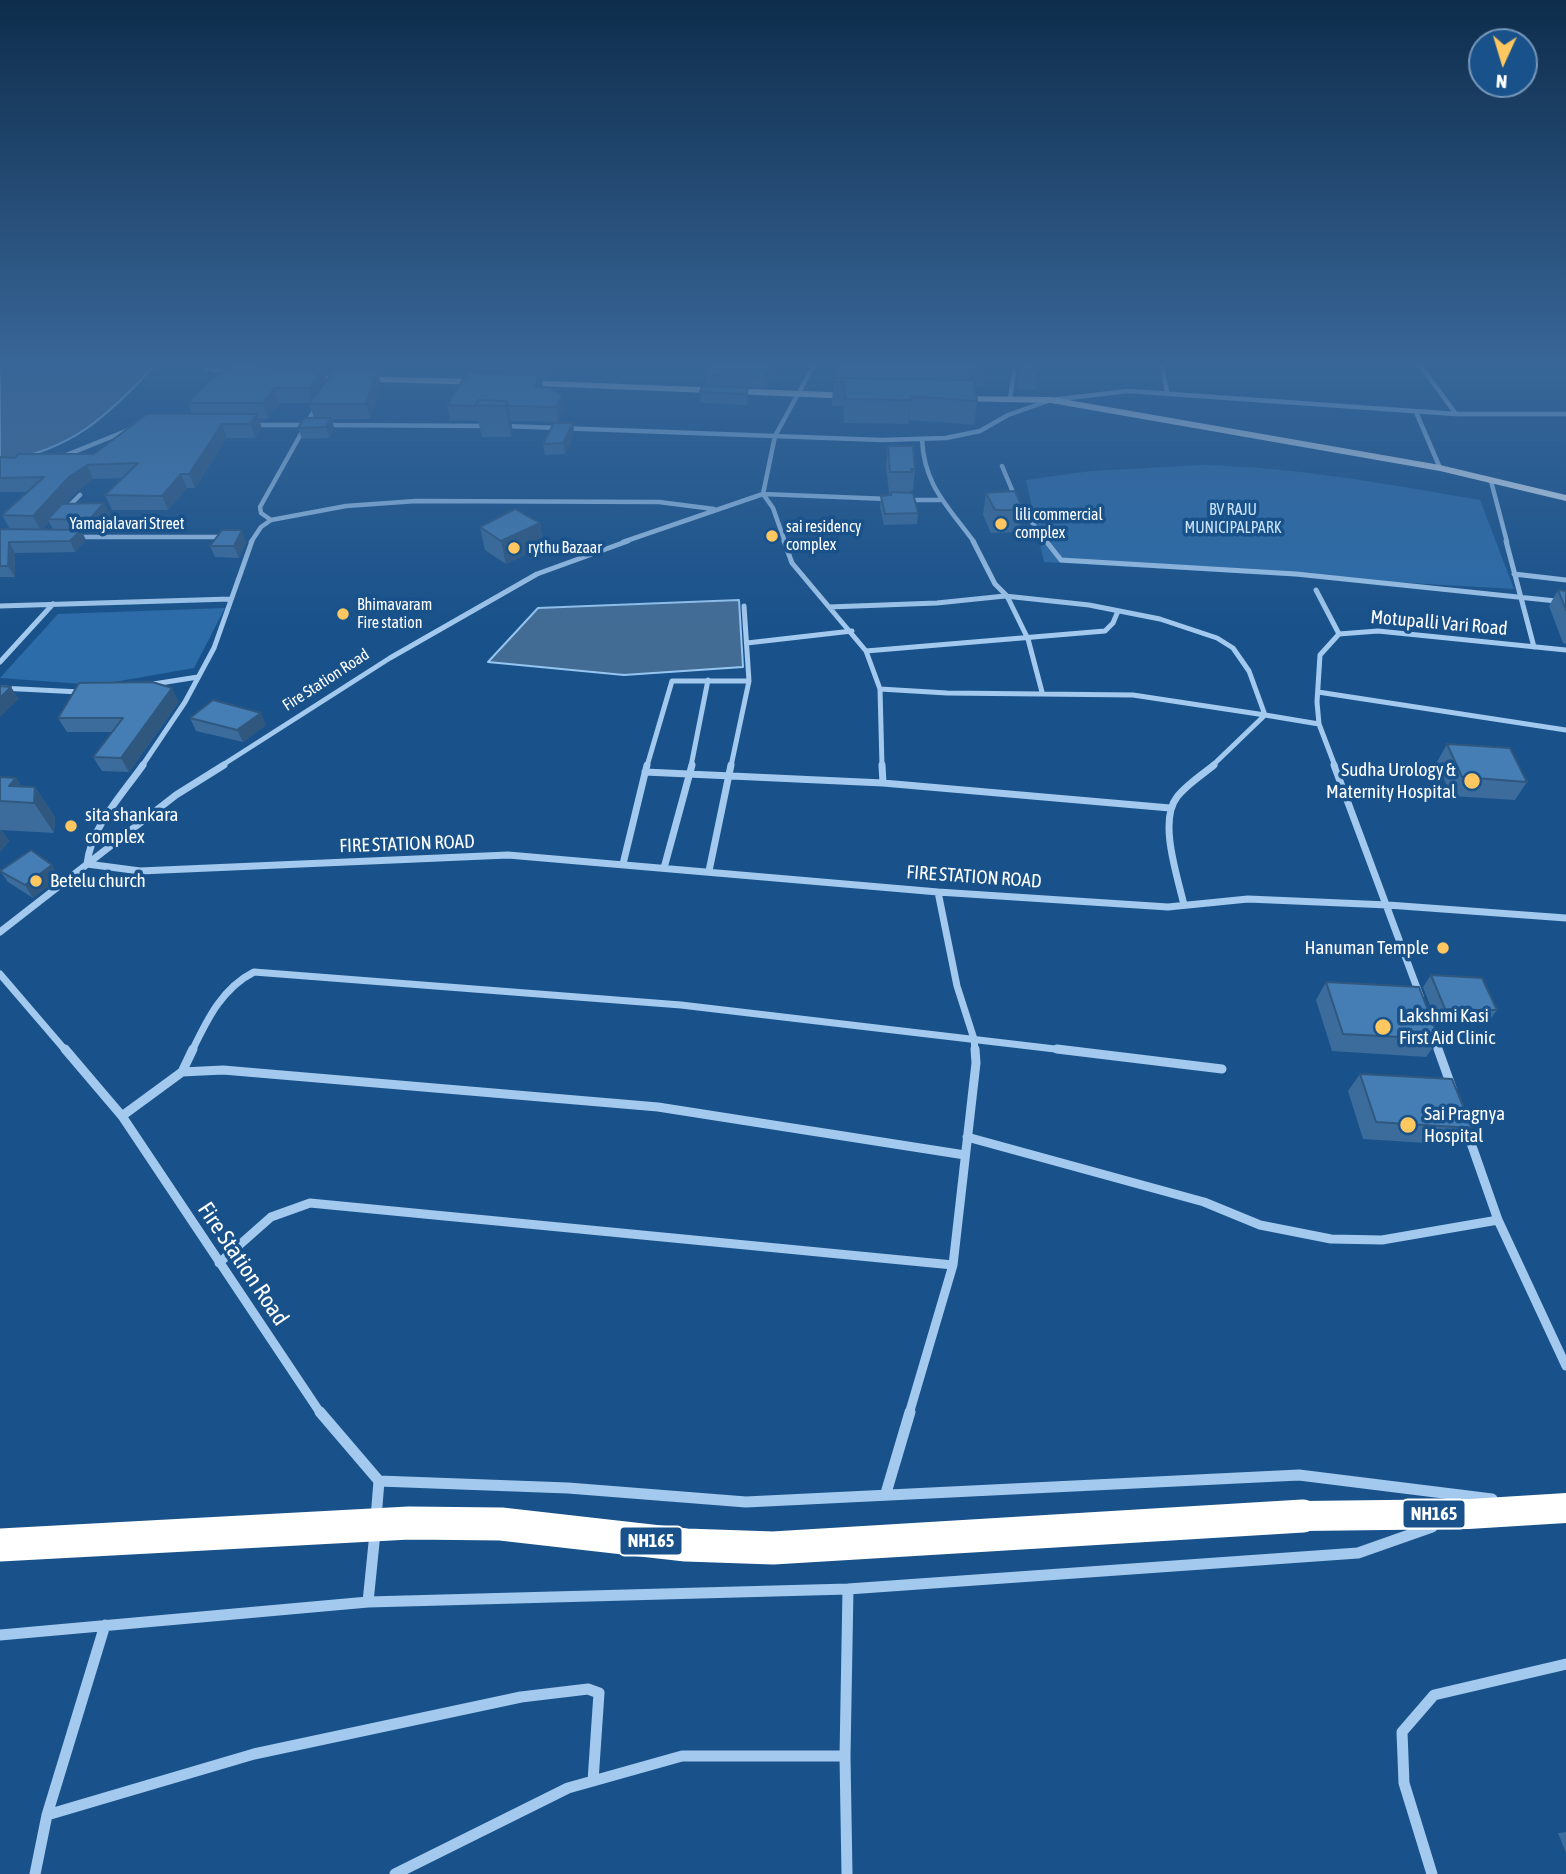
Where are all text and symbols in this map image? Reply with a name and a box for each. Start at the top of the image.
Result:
north arrow [1468,28,1538,98]
text: N [1495,71,1508,93]
park label: BV RAJU MUNICIPALPARK [1184,500,1282,538]
place label: lili commercial complex [1015,505,1103,543]
street label: Yamajalavari Street [70,514,184,534]
marker: lili commercial complex [993,516,1009,532]
place label: sai residency complex [786,517,861,555]
marker: sai residency complex [764,528,780,544]
place label: rythu Bazaar [528,538,602,558]
marker: rythu Bazaar [506,540,522,556]
place label: Bhimavaram Fire station [357,595,432,633]
marker: Bhimavaram Fire station [335,606,351,622]
street label: Motupalli Vari Road [1369,606,1509,640]
street label: Fire Station Road [279,645,373,715]
place label: Sudha Urology & Maternity Hospital [1326,759,1456,803]
marker: Sudha Urology & Maternity Hospital [1462,771,1482,791]
place label: sita shankara complex [85,804,178,848]
marker: sita shankara complex [63,818,79,834]
street label: FIRE STATION ROAD [339,830,475,858]
street label: FIRE STATION ROAD [906,861,1042,893]
place label: Betelu church [50,870,146,892]
marker: Betelu church [28,873,44,889]
place label: Hanuman Temple [1304,937,1429,959]
marker: Hanuman Temple [1435,940,1451,956]
place label: Lakshmi Kasi First Aid Clinic [1399,1005,1495,1049]
marker: Lakshmi Kasi First Aid Clinic [1373,1017,1393,1037]
place label: Sai Pragnya Hospital [1424,1103,1505,1147]
marker: Sai Pragnya Hospital [1398,1115,1418,1135]
street label: Fire Station Road [192,1197,294,1331]
road number: NH165 [1402,1499,1466,1528]
road number: NH165 [620,1526,682,1556]

